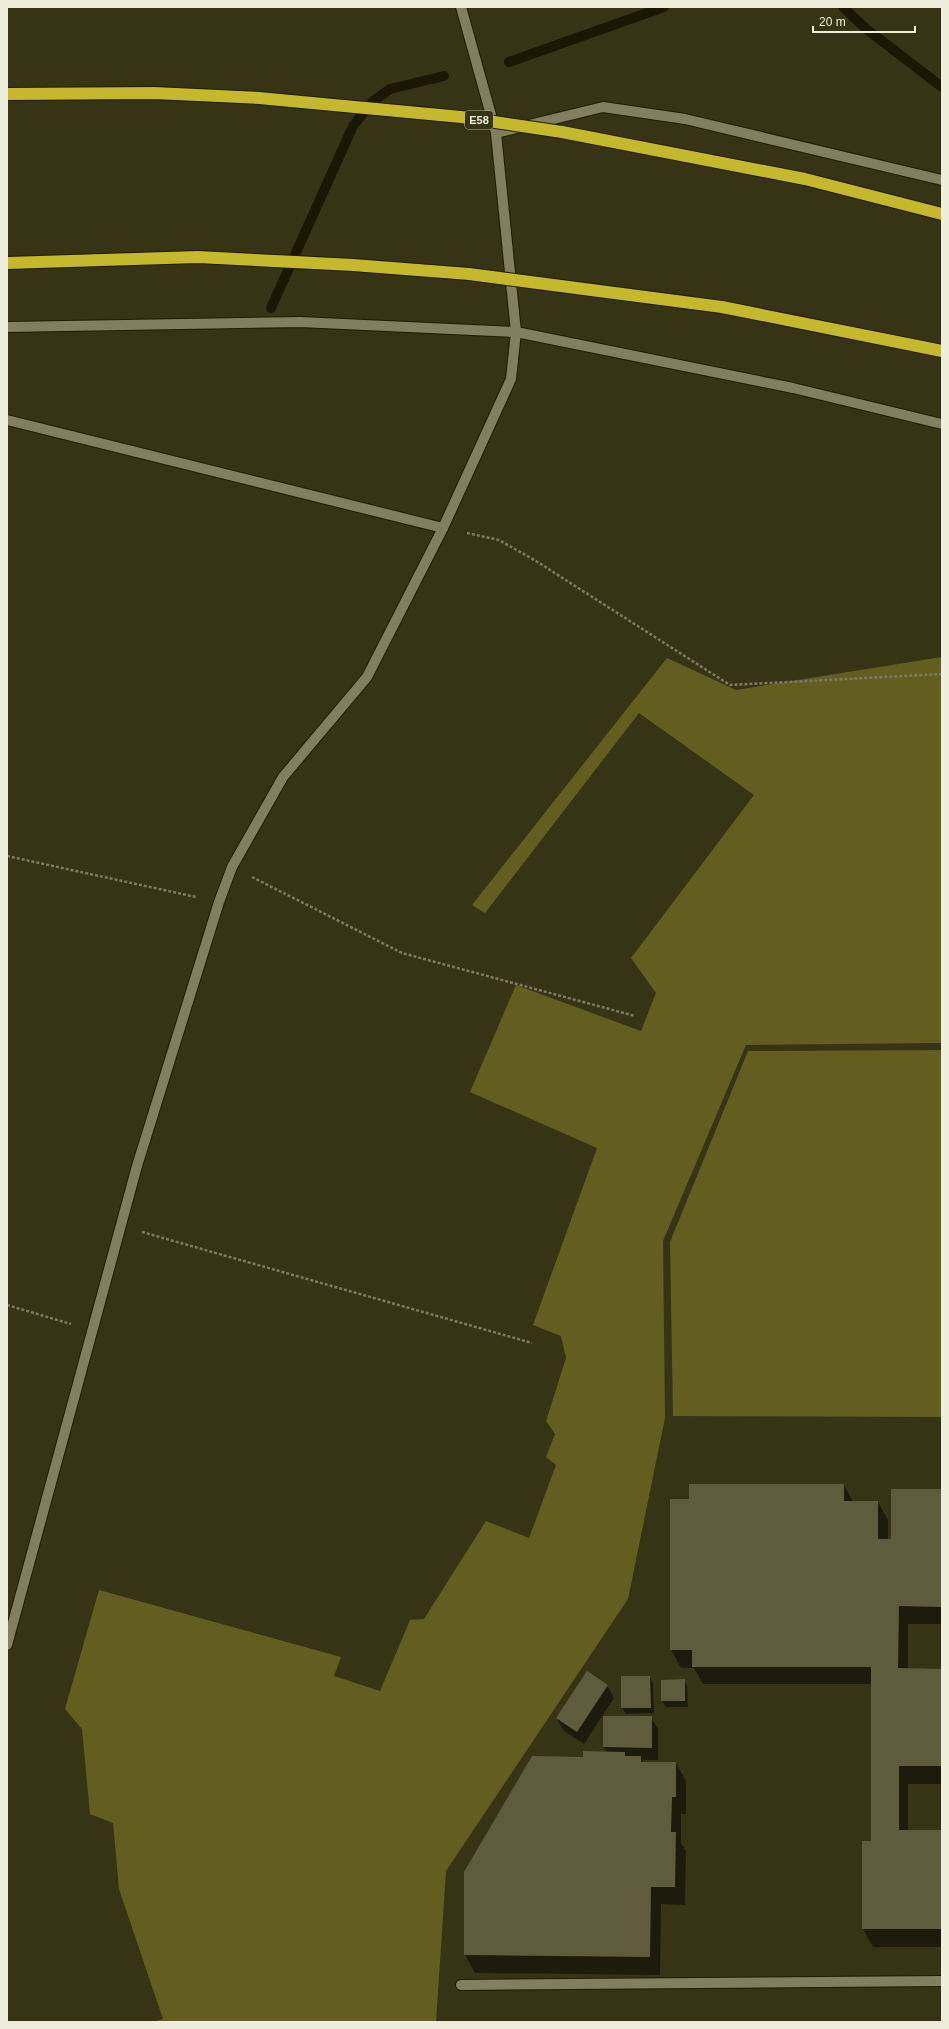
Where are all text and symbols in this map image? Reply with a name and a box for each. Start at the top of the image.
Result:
scale bar [813,8,915,34]
text: 20 m [819,15,846,29]
road number: E58 [465,111,493,129]

